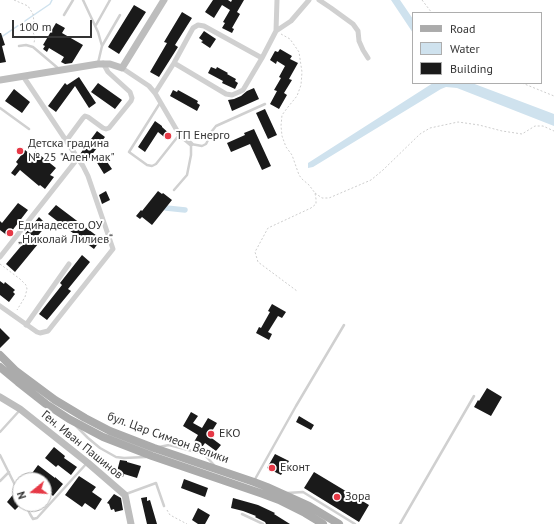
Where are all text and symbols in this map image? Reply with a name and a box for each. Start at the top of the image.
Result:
scale bar [14,12,94,38]
legend [412,12,542,84]
text: 100 m [19,19,52,34]
text: Road [450,21,475,36]
text: Water [450,41,480,56]
text: Building [450,61,493,76]
place label: ТП Енерго [176,129,230,143]
marker: ТП Енерго [163,131,173,141]
place label: Детска градина № 25 "Ален мак" [28,137,115,165]
marker: Детска градина № 25 "Ален мак" [15,146,25,156]
place label: Единадесето ОУ „Николай Лилиев“ [18,219,113,247]
marker: Единадесето ОУ „Николай Лилиев“ [5,228,15,238]
street label: Ген. Иван Пашинов [39,408,125,482]
street label: бул. Цар Симеон Велики [105,409,231,467]
place label: EKO [219,427,240,441]
marker: EKO [206,429,216,439]
place label: Еконт [280,461,310,475]
marker: Еконт [267,463,277,473]
north arrow [12,472,52,512]
text: N [14,490,29,501]
place label: Зора [345,490,370,504]
marker: Зора [332,492,342,502]

